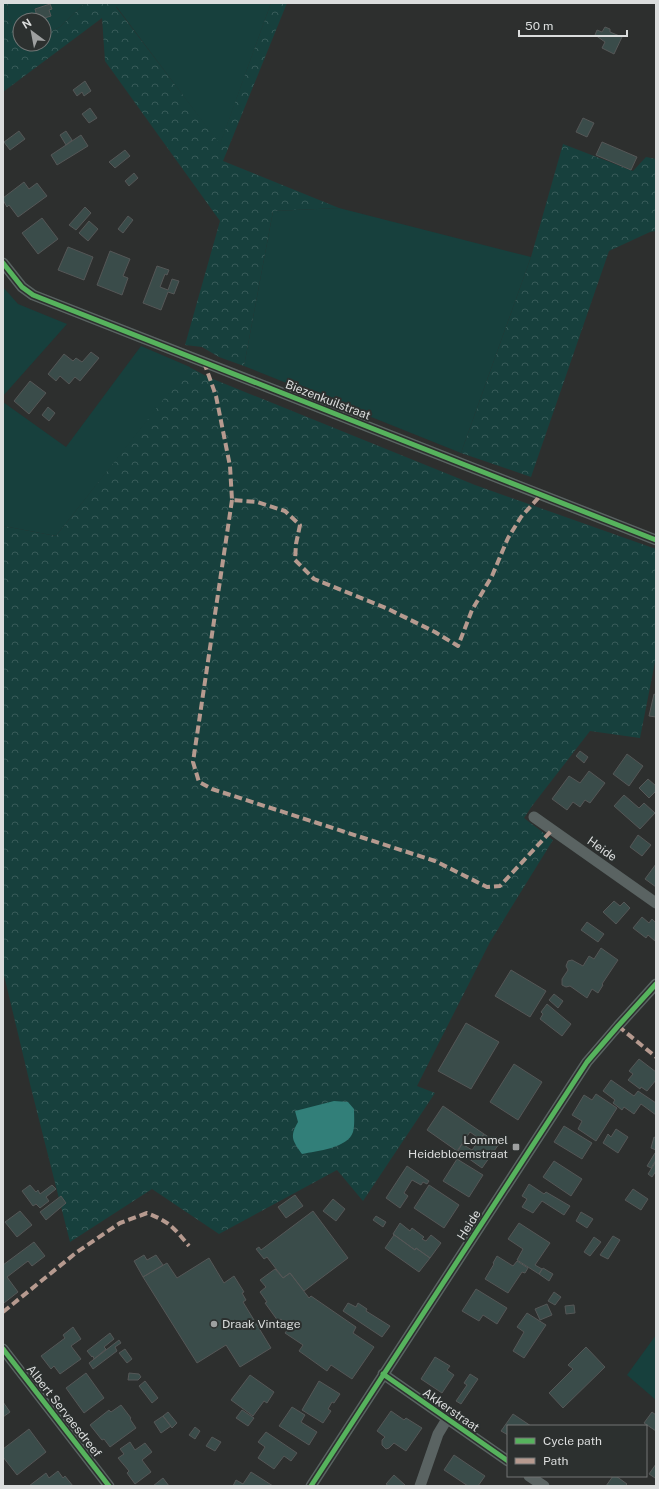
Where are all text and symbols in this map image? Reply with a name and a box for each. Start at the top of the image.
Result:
north arrow [12,12,52,52]
scale bar [519,12,627,38]
text: N [20,16,34,31]
text: 50 m [525,19,553,33]
street label: Biezenkuilstraat [283,377,373,423]
street label: Heide [585,834,620,864]
place label: Lommel Heidebloemstraat [408,1133,508,1161]
marker: Lommel Heidebloemstraat [511,1142,521,1152]
street label: Heide [454,1207,484,1243]
place label: Draak Vintage [222,1317,301,1331]
marker: Draak Vintage [209,1319,219,1329]
street label: Albert Servaesdreef [24,1362,104,1460]
street label: Akkerstraat [420,1385,482,1435]
legend [507,1425,647,1477]
text: Cycle path [543,1434,602,1448]
text: Path [543,1454,569,1468]

